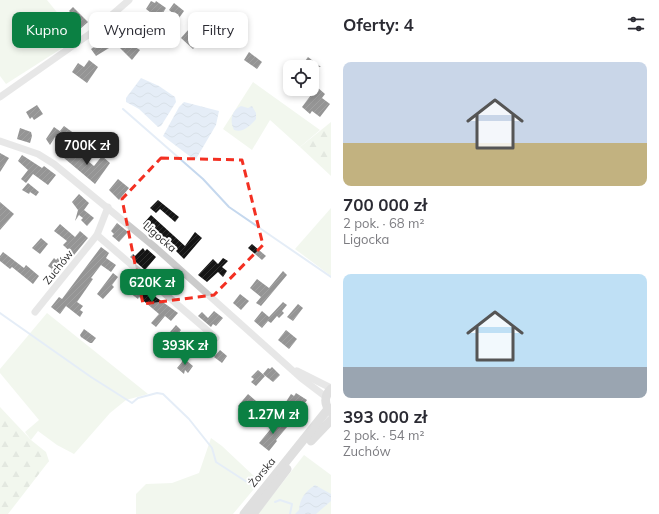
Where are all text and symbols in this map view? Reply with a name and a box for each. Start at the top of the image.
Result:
chip: Kupno [12,12,81,48]
chip: Wynajem [89,12,180,48]
chip: Filtry [188,12,248,48]
icon: filters [625,13,647,35]
text: Oferty: 4 [343,14,414,35]
map controls [283,60,319,96]
button: locate [283,60,319,96]
icon: home [459,88,531,160]
pin: 700K zł [50,132,124,166]
text: 700K zł [64,137,110,153]
text: 700 000 zł [343,194,427,215]
text: 2 pok. · 68 m² [343,215,424,231]
street label: Ligocka [141,219,179,255]
text: Ligocka [343,231,389,247]
street label: Zuchów [40,247,76,287]
pin: 620K zł [115,269,189,303]
text: 620K zł [129,274,175,290]
icon: home [459,300,531,372]
pin: 393K zł [148,332,222,366]
text: 393K zł [162,337,208,353]
pin: 1.27M zł [232,401,314,435]
text: 1.27M zł [247,406,299,422]
text: 393 000 zł [343,406,427,427]
text: 2 pok. · 54 m² [343,427,424,443]
text: Zuchów [343,443,391,459]
street label: Żorska [246,454,278,490]

